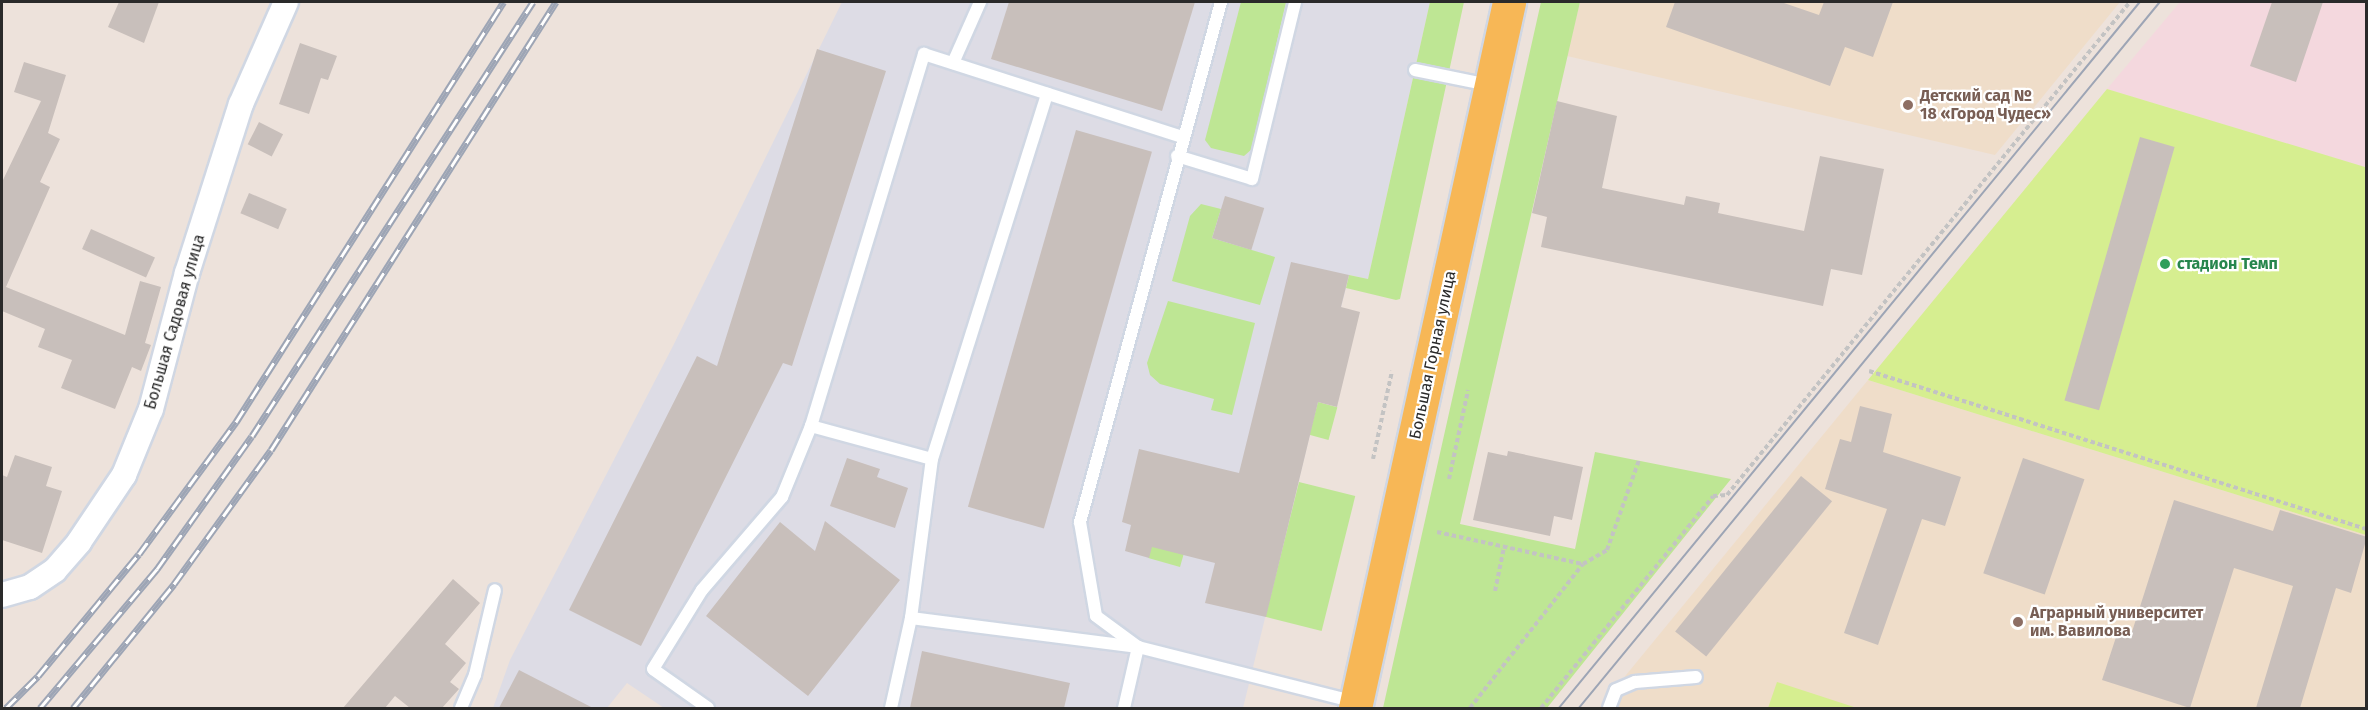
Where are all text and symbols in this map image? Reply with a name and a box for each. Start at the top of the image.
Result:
place label: Детский сад № 18 «Город Чудес» [1920,86,2051,124]
marker: Детский сад № 18 «Город Чудес» [1901,98,1915,112]
street label: Большая Садовая улица [141,232,209,412]
place label: стадион Темп [2177,254,2278,274]
marker: стадион Темп [2158,257,2172,271]
street label: Большая Горная улица [1406,269,1460,441]
place label: Аграрный университет им. Вавилова [2030,603,2203,641]
marker: Аграрный университет им. Вавилова [2011,615,2025,629]

